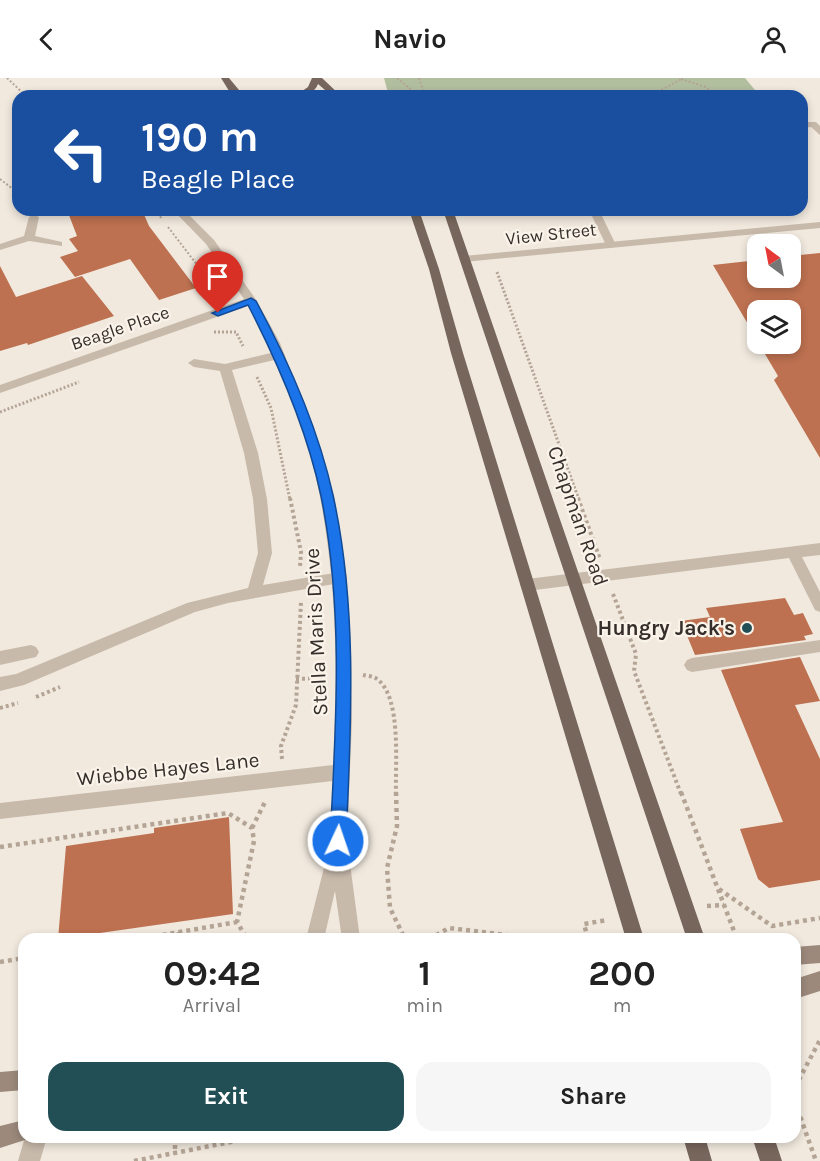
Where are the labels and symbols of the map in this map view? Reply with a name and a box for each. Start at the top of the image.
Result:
street label: View Street [504,218,598,250]
north arrow [747,234,801,288]
pin [192,251,243,313]
street label: Beagle Place [68,301,172,355]
street label: Chapman Road [543,443,613,589]
street label: Stella Maris Drive [300,548,332,716]
place label: Hungry Jack's [598,616,735,640]
marker: Hungry Jack's [740,621,754,635]
street label: Wiebbe Hayes Lane [75,747,261,791]
position arrow [306,809,370,873]

